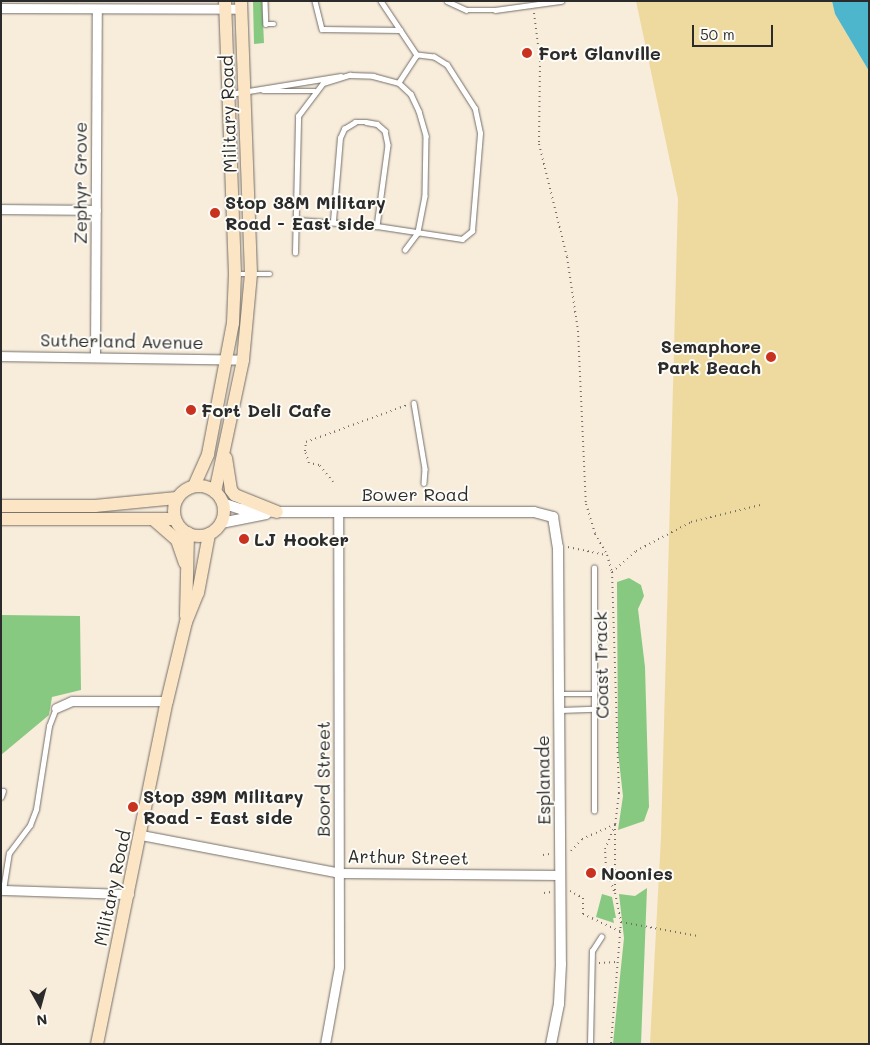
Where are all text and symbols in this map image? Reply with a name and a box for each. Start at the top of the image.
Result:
scale bar [695,15,776,47]
text: 50 m [700,24,735,44]
place label: Fort Glanville [538,42,661,64]
marker: Fort Glanville [520,46,534,60]
street label: Military Road [215,55,241,173]
street label: Zephyr Grove [69,122,91,244]
place label: Stop 38M Military Road - East side [225,192,386,234]
marker: Stop 38M Military Road - East side [209,207,221,219]
street label: Sutherland Avenue [40,329,204,353]
place label: Semaphore Park Beach [657,336,761,378]
marker: Semaphore Park Beach [765,351,777,363]
place label: Fort Deli Cafe [201,399,331,421]
marker: Fort Deli Cafe [185,404,197,416]
street label: Bower Road [362,483,468,505]
place label: LJ Hooker [254,528,349,550]
marker: LJ Hooker [238,533,250,545]
street label: Coast Track [589,611,613,719]
street label: Boord Street [312,721,334,837]
street label: Esplanade [531,735,555,825]
place label: Stop 39M Military Road - East side [143,786,303,829]
marker: Stop 39M Military Road - East side [127,801,139,813]
street label: Military Road [89,828,135,948]
street label: Arthur Street [347,845,469,869]
place label: Noonies [601,862,673,884]
marker: Noonies [585,867,597,879]
north arrow [15,980,65,1030]
text: N [35,1010,48,1030]

